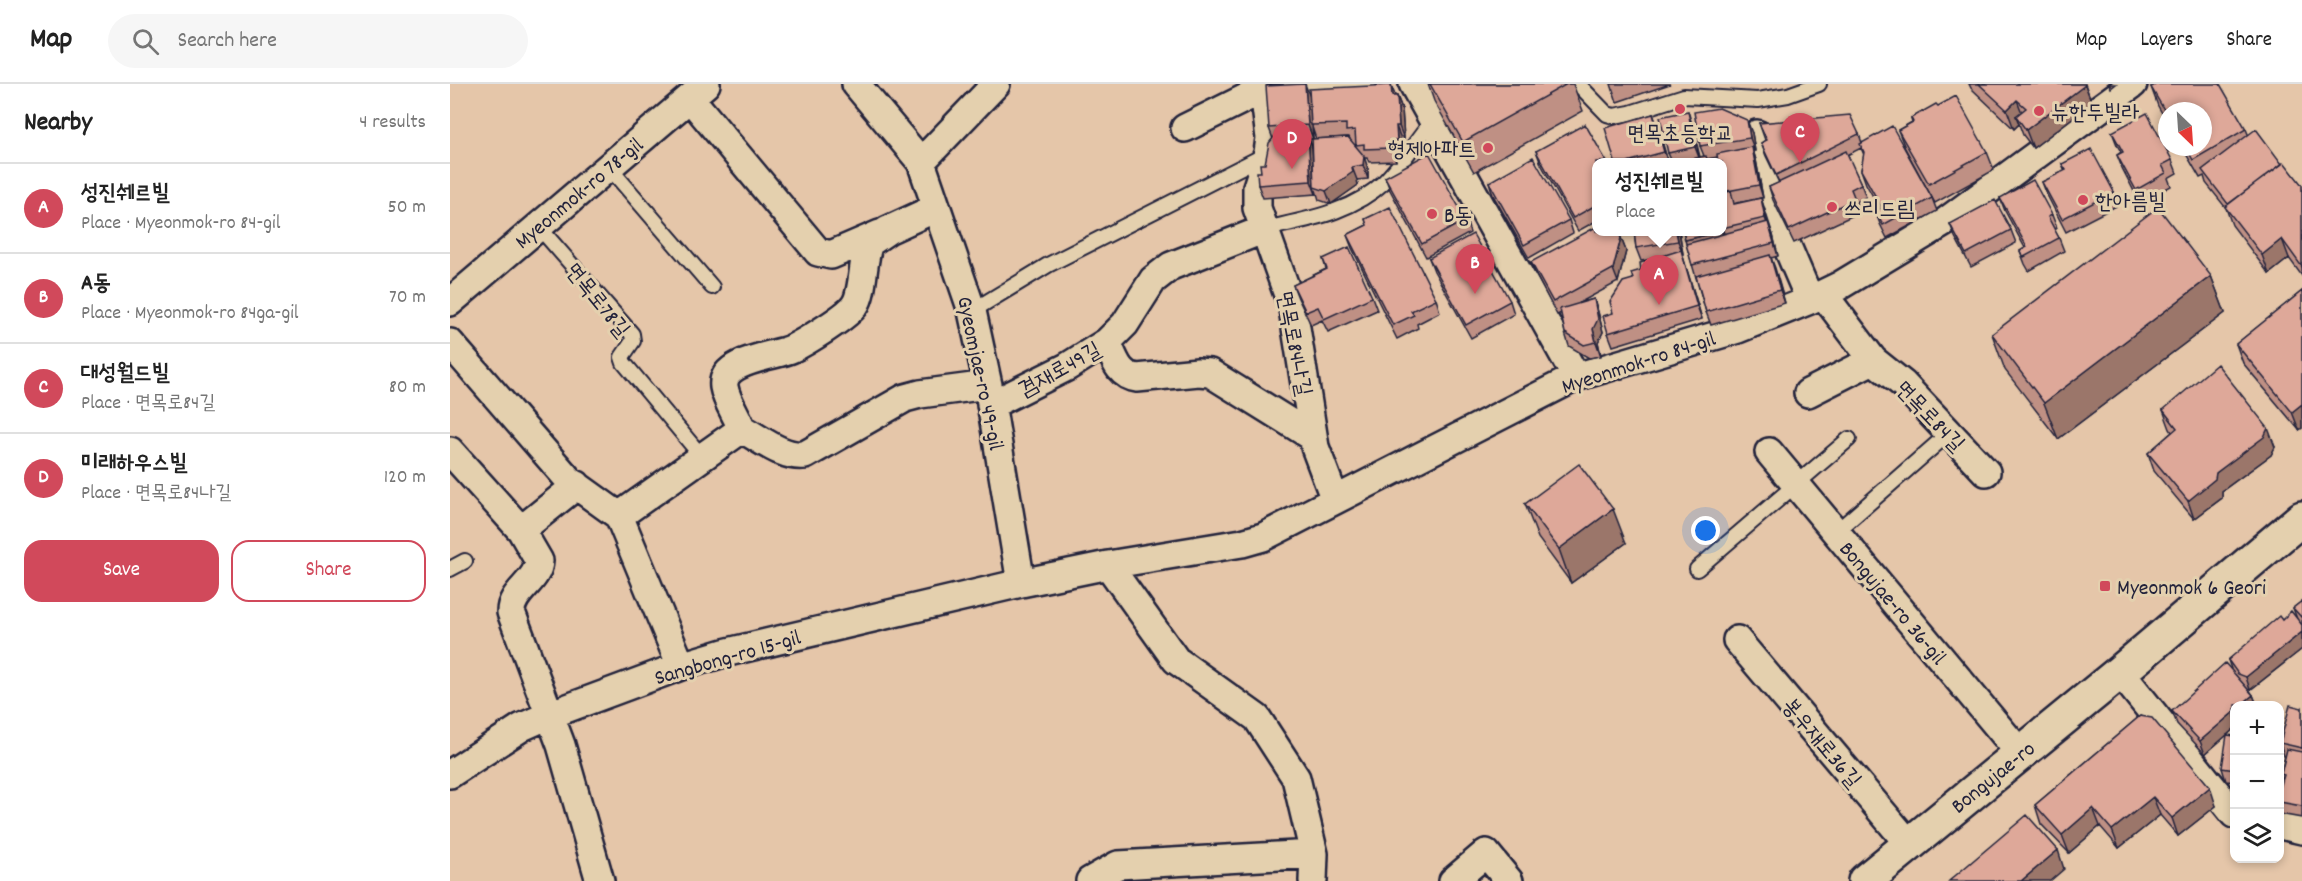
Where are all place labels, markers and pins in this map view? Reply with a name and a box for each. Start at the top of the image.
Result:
place label: 뉴한두빌라 [2051,99,2140,130]
marker: 면목초등학교 [1673,102,1687,116]
marker: 뉴한두빌라 [2032,104,2046,118]
pin: C [1780,113,1820,163]
pin: D [1272,120,1312,169]
place label: 면목초등학교 [1627,120,1733,151]
place label: 형제아파트 [1387,136,1476,167]
marker: 형제아파트 [1481,141,1495,155]
place label: 한아름빌 [2095,188,2166,219]
marker: 한아름빌 [2076,193,2090,207]
place label: 쓰리드림 [1844,195,1915,226]
marker: 쓰리드림 [1825,200,1839,214]
place label: B동 [1444,202,1472,233]
marker: B동 [1425,207,1439,221]
pin: B [1456,244,1494,294]
pin: A [1640,256,1678,305]
place label: Myeonmok 6 Geori [2117,574,2266,605]
marker: Myeonmok 6 Geori [2098,579,2112,593]

